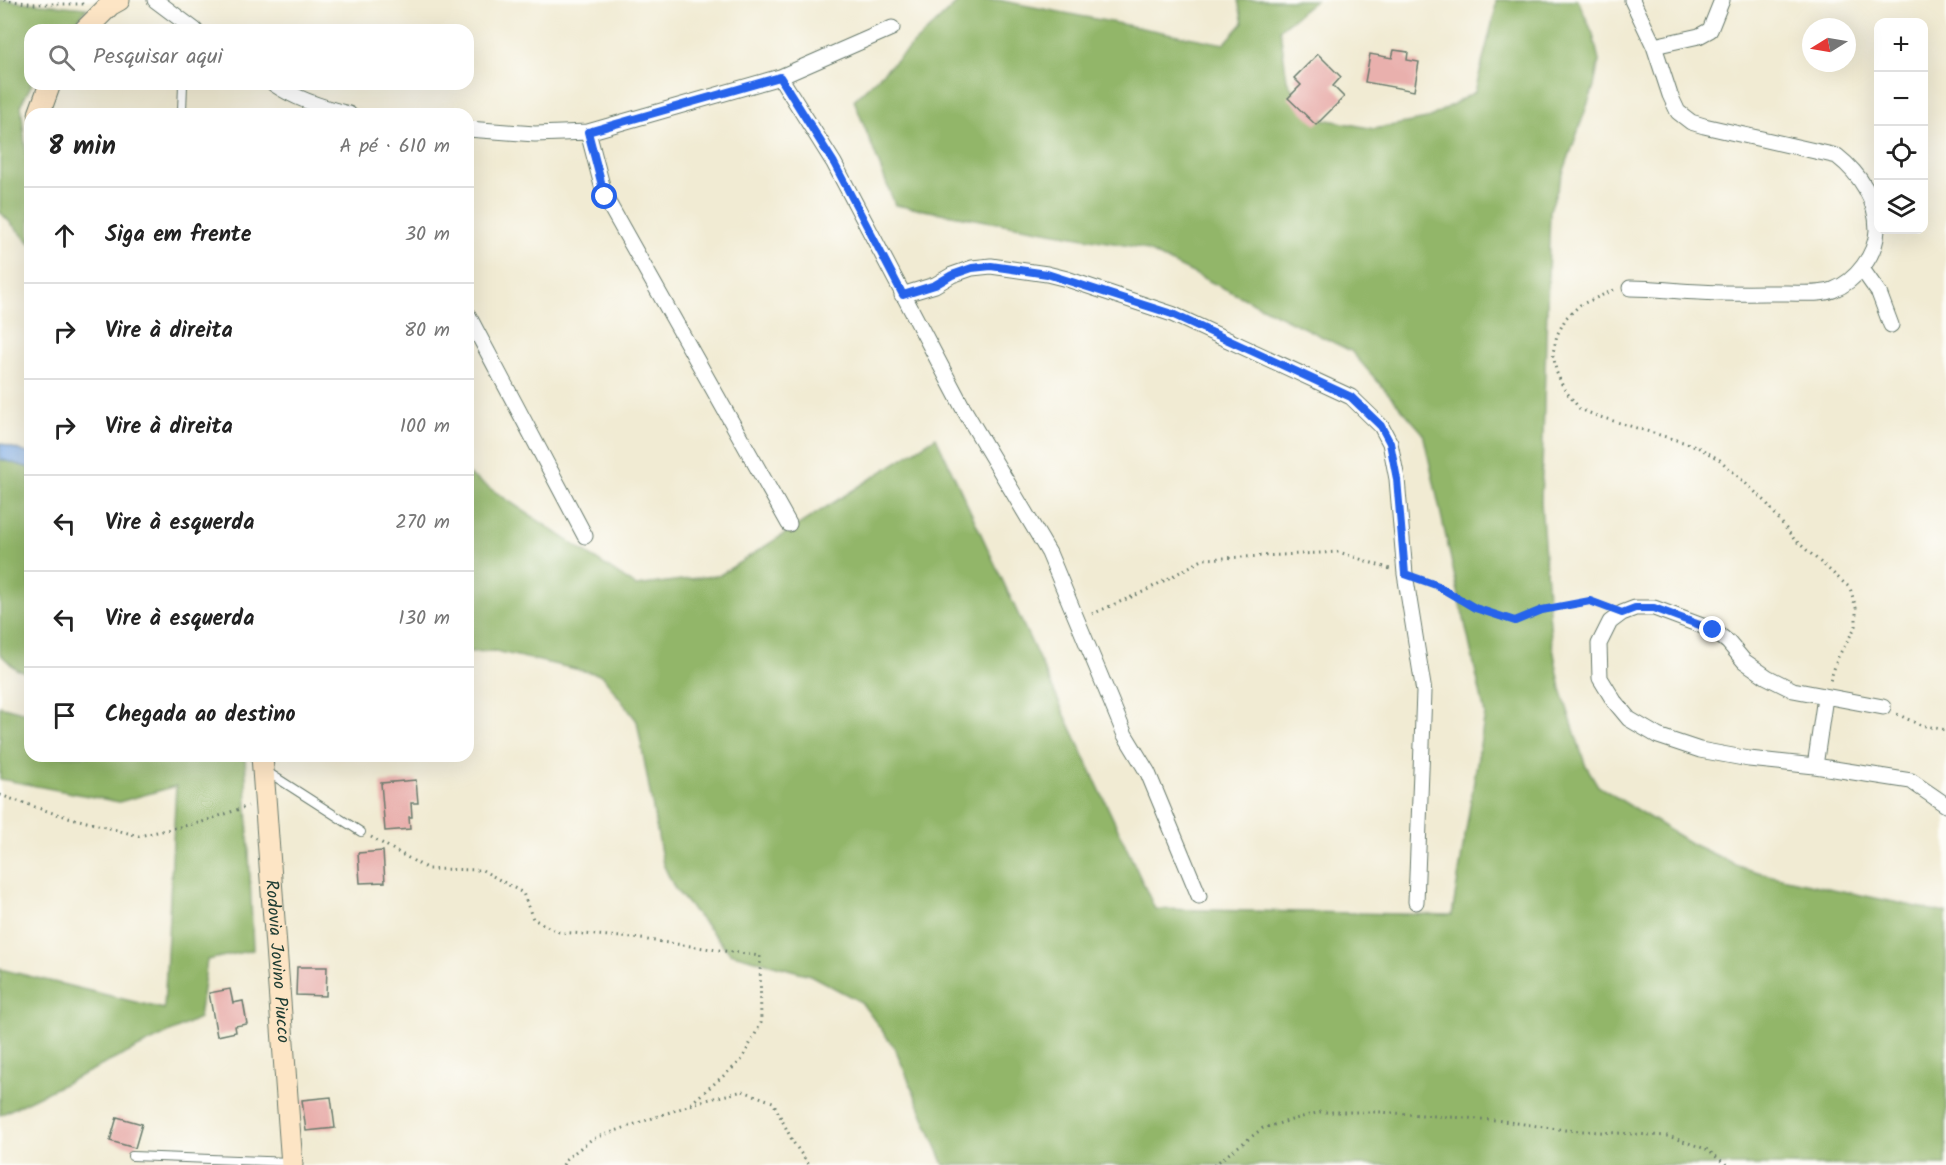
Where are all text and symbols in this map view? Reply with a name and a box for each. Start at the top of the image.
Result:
north arrow [1802,18,1856,72]
map controls [1874,18,1928,234]
button: + [1874,18,1928,72]
search box [24,24,474,90]
text: Pesquisar aqui [93,40,223,75]
icon: search [45,41,78,74]
button: − [1874,72,1928,126]
text: 8 min [48,126,116,168]
button: locate [1874,126,1928,180]
text: A pé · 610 m [339,131,450,163]
button: layers [1874,180,1928,234]
route start [591,183,617,209]
text: Siga em frente [105,218,251,253]
icon: ahead [48,219,81,252]
text: 30 m [405,219,450,251]
text: Vire à direita [105,314,233,349]
icon: right [48,315,81,348]
text: 80 m [404,315,450,347]
text: Vire à direita [105,410,233,445]
icon: right [48,411,81,444]
text: 100 m [400,411,450,443]
text: Vire à esquerda [105,506,254,541]
icon: left [48,507,81,540]
text: 270 m [395,507,450,539]
text: Vire à esquerda [105,602,254,637]
icon: left [48,603,81,636]
text: 130 m [398,603,450,635]
route end [1699,616,1725,642]
text: Chegada ao destino [105,698,296,733]
icon: arrive [48,699,81,732]
street label: Rodovia Jovino Piucco [257,879,298,1044]

